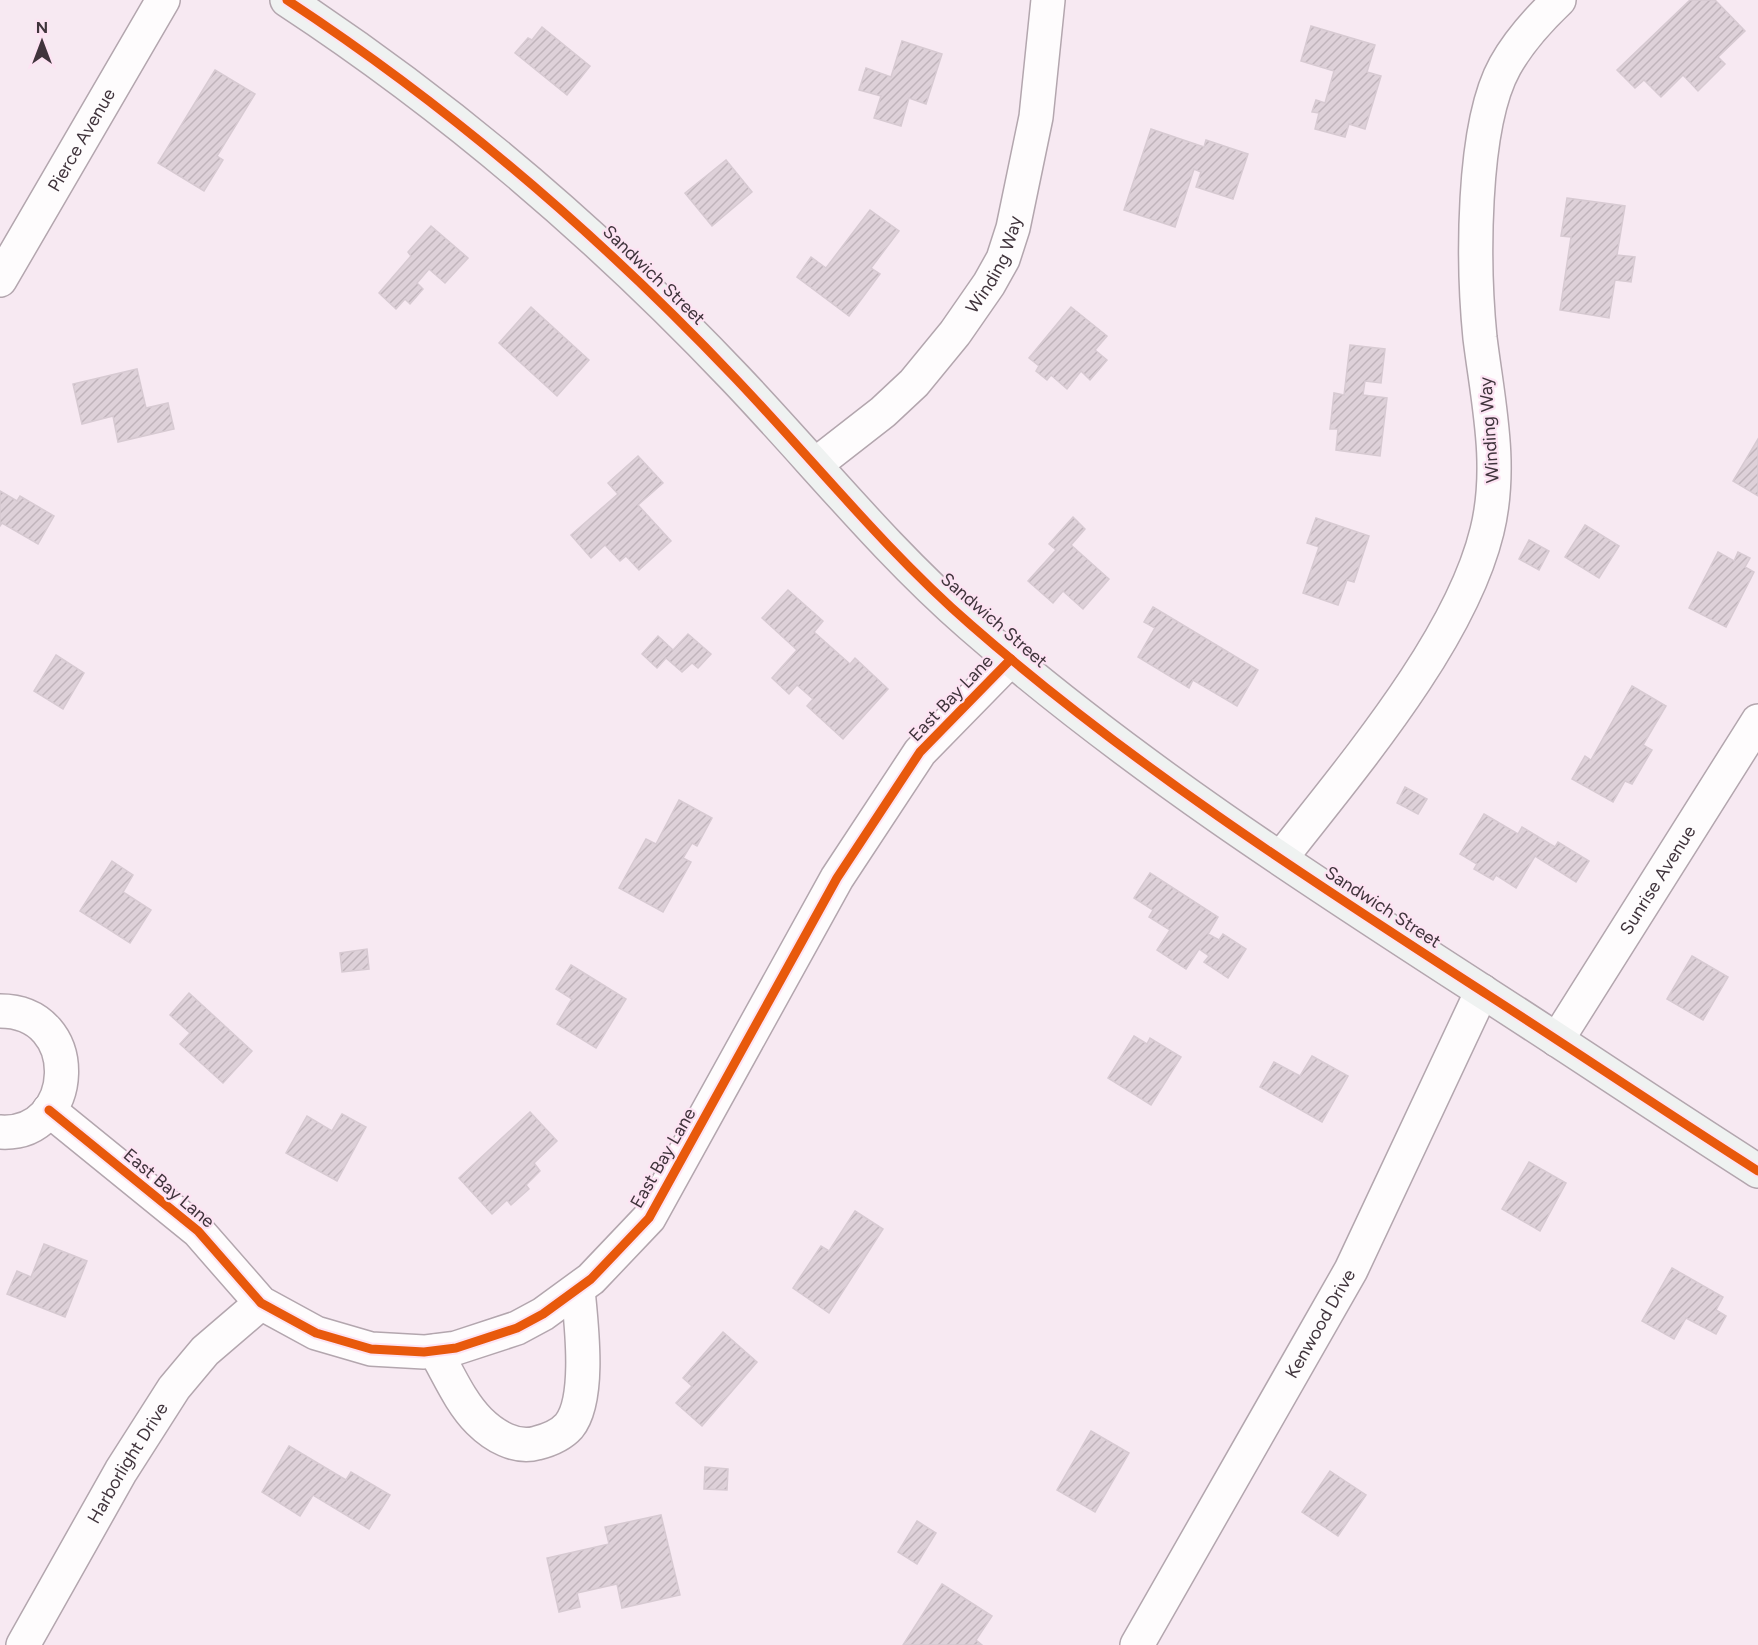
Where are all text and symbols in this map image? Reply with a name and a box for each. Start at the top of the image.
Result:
north arrow [12,12,72,72]
text: N [36,18,48,37]
street label: Pierce Avenue [43,84,120,195]
street label: Winding Way [961,213,1026,318]
street label: Sandwich Street [598,221,710,329]
street label: Winding Way [1474,376,1504,484]
street label: Sandwich Street [936,568,1052,672]
street label: East Bay Lane [904,650,998,746]
street label: Sunrise Avenue [1615,821,1700,939]
street label: Sandwich Street [1321,861,1445,953]
street label: East Bay Lane [626,1104,701,1212]
street label: East Bay Lane [119,1144,219,1232]
street label: Kenwood Drive [1281,1265,1360,1382]
street label: Harborlight Drive [83,1398,173,1527]

